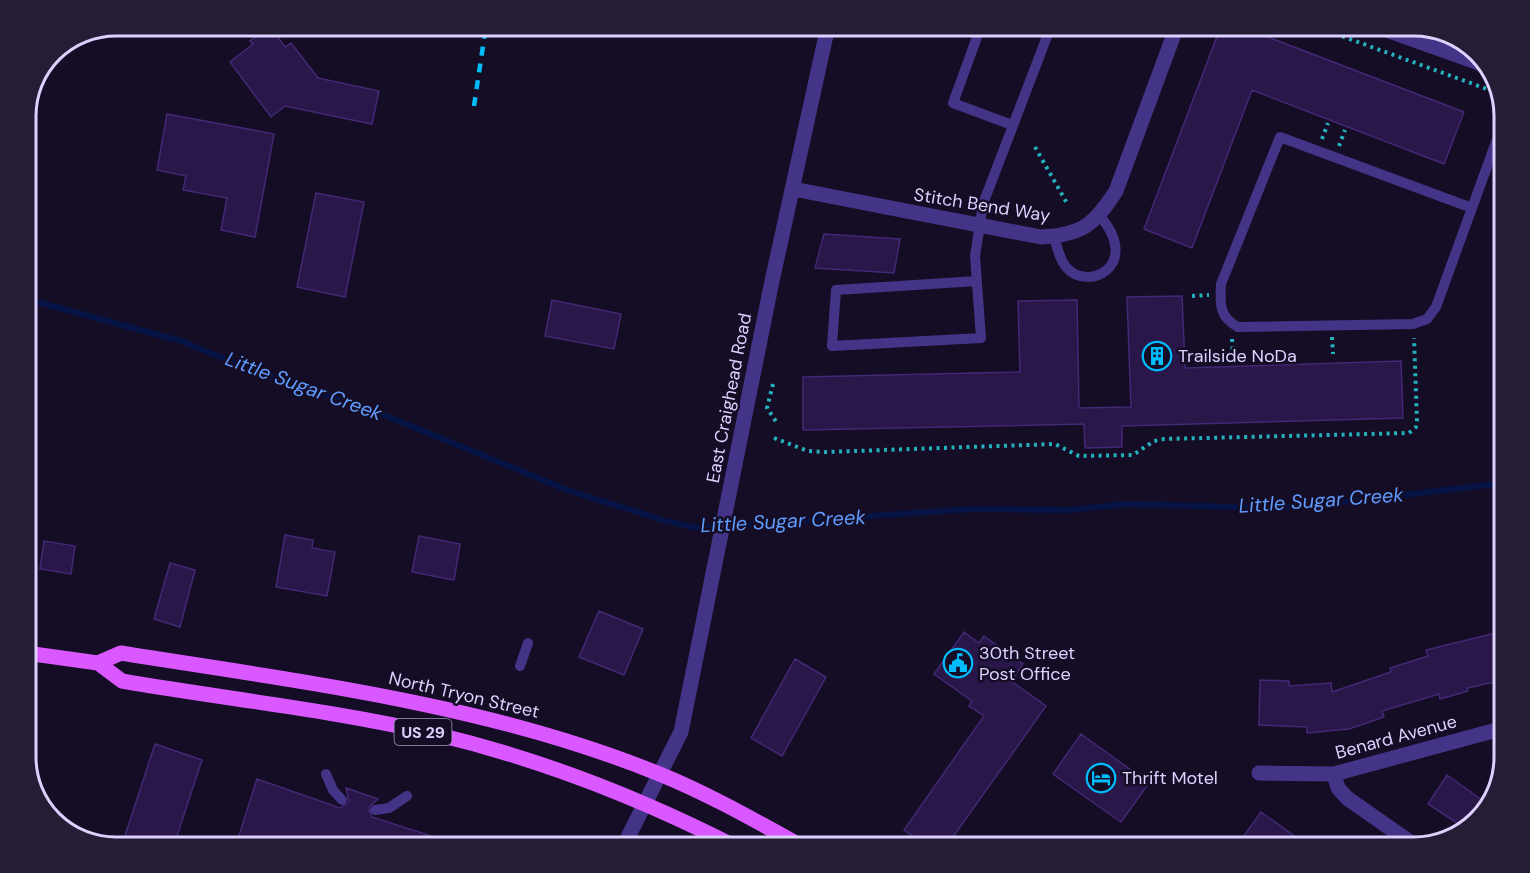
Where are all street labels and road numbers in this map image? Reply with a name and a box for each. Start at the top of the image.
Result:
street label: Stitch Bend Way [912,182,1052,228]
street label: East Craighead Road [701,311,757,485]
street label: North Tryon Street [386,666,542,724]
street label: Benard Avenue [1333,709,1459,765]
road number: US 29 [394,719,452,745]

